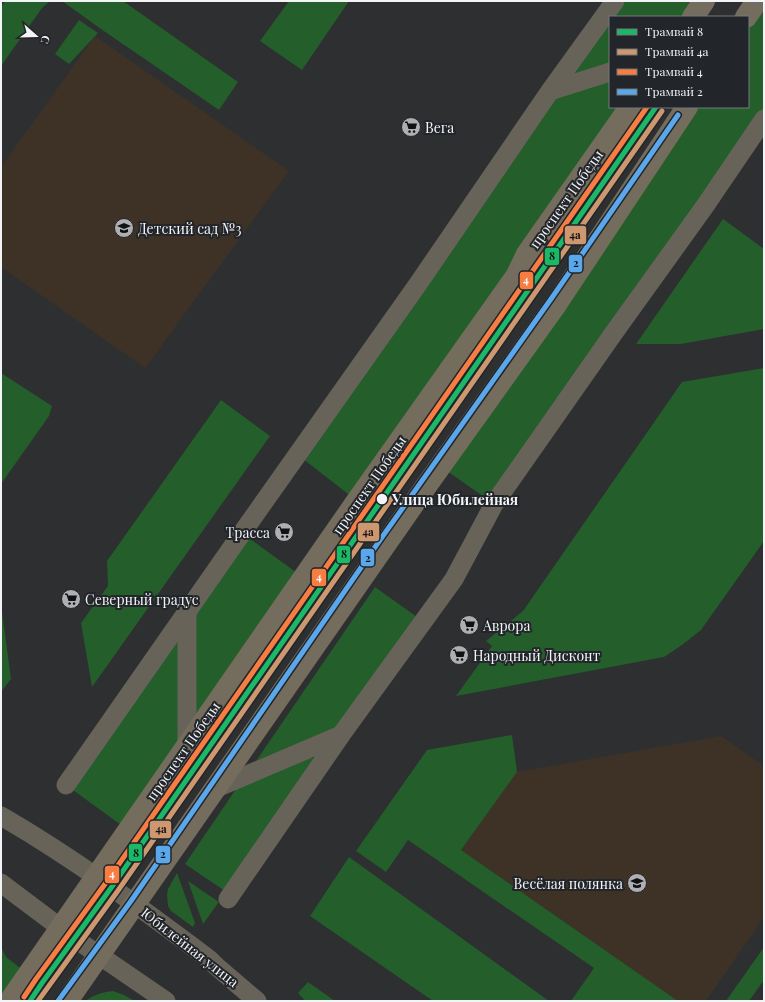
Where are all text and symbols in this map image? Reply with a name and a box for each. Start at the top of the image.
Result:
north arrow [16,16,56,56]
legend [609,16,749,108]
text: Трамвай 8 [645,23,703,39]
text: С [37,33,54,46]
text: Трамвай 4а [645,43,709,59]
text: Трамвай 4 [645,63,703,79]
text: Трамвай 2 [645,83,703,99]
supermarket icon: Вега [400,116,422,138]
place label: Вега [425,118,454,137]
street label: проспект Победы [525,146,607,252]
school or university icon: Детский сад №3 [113,217,135,239]
place label: Детский сад №3 [138,219,242,238]
line badge: 4а [564,225,587,245]
text: 4а [569,227,581,242]
line badge: 8 [544,247,560,266]
text: 8 [549,248,555,263]
line badge: 2 [568,254,583,273]
text: 2 [573,255,579,270]
line badge: 4 [519,271,534,290]
text: 4 [523,272,529,287]
street label: проспект Победы [328,432,410,538]
place label: Улица Юбилейная [391,490,518,509]
marker: Улица Юбилейная [375,492,389,506]
supermarket icon: Трасса [273,521,295,543]
line badge: 4а [357,522,380,542]
place label: Трасса [226,523,270,542]
text: 4а [362,524,374,539]
line badge: 8 [336,545,351,564]
text: 8 [341,546,347,561]
line badge: 2 [360,548,375,567]
text: 2 [365,550,371,565]
line badge: 4 [311,568,327,587]
text: 4 [316,569,322,584]
supermarket icon: Северный градус [60,588,82,610]
place label: Северный градус [85,590,199,609]
supermarket icon: Аврора [458,614,480,636]
place label: Аврора [482,616,530,635]
supermarket icon: Народный Дисконт [448,644,470,666]
place label: Народный Дисконт [473,646,601,665]
street label: проспект Победы [142,698,224,804]
line badge: 4а [149,820,172,839]
text: 4а [155,821,167,836]
line badge: 8 [128,843,143,862]
text: 8 [133,845,139,860]
line badge: 2 [155,845,171,864]
text: 2 [160,846,166,861]
line badge: 4 [104,865,120,884]
text: 4 [109,866,115,881]
school or university icon: Весёлая полянка [626,872,648,894]
place label: Весёлая полянка [514,874,623,893]
street label: Юбилейная улица [137,903,243,991]

